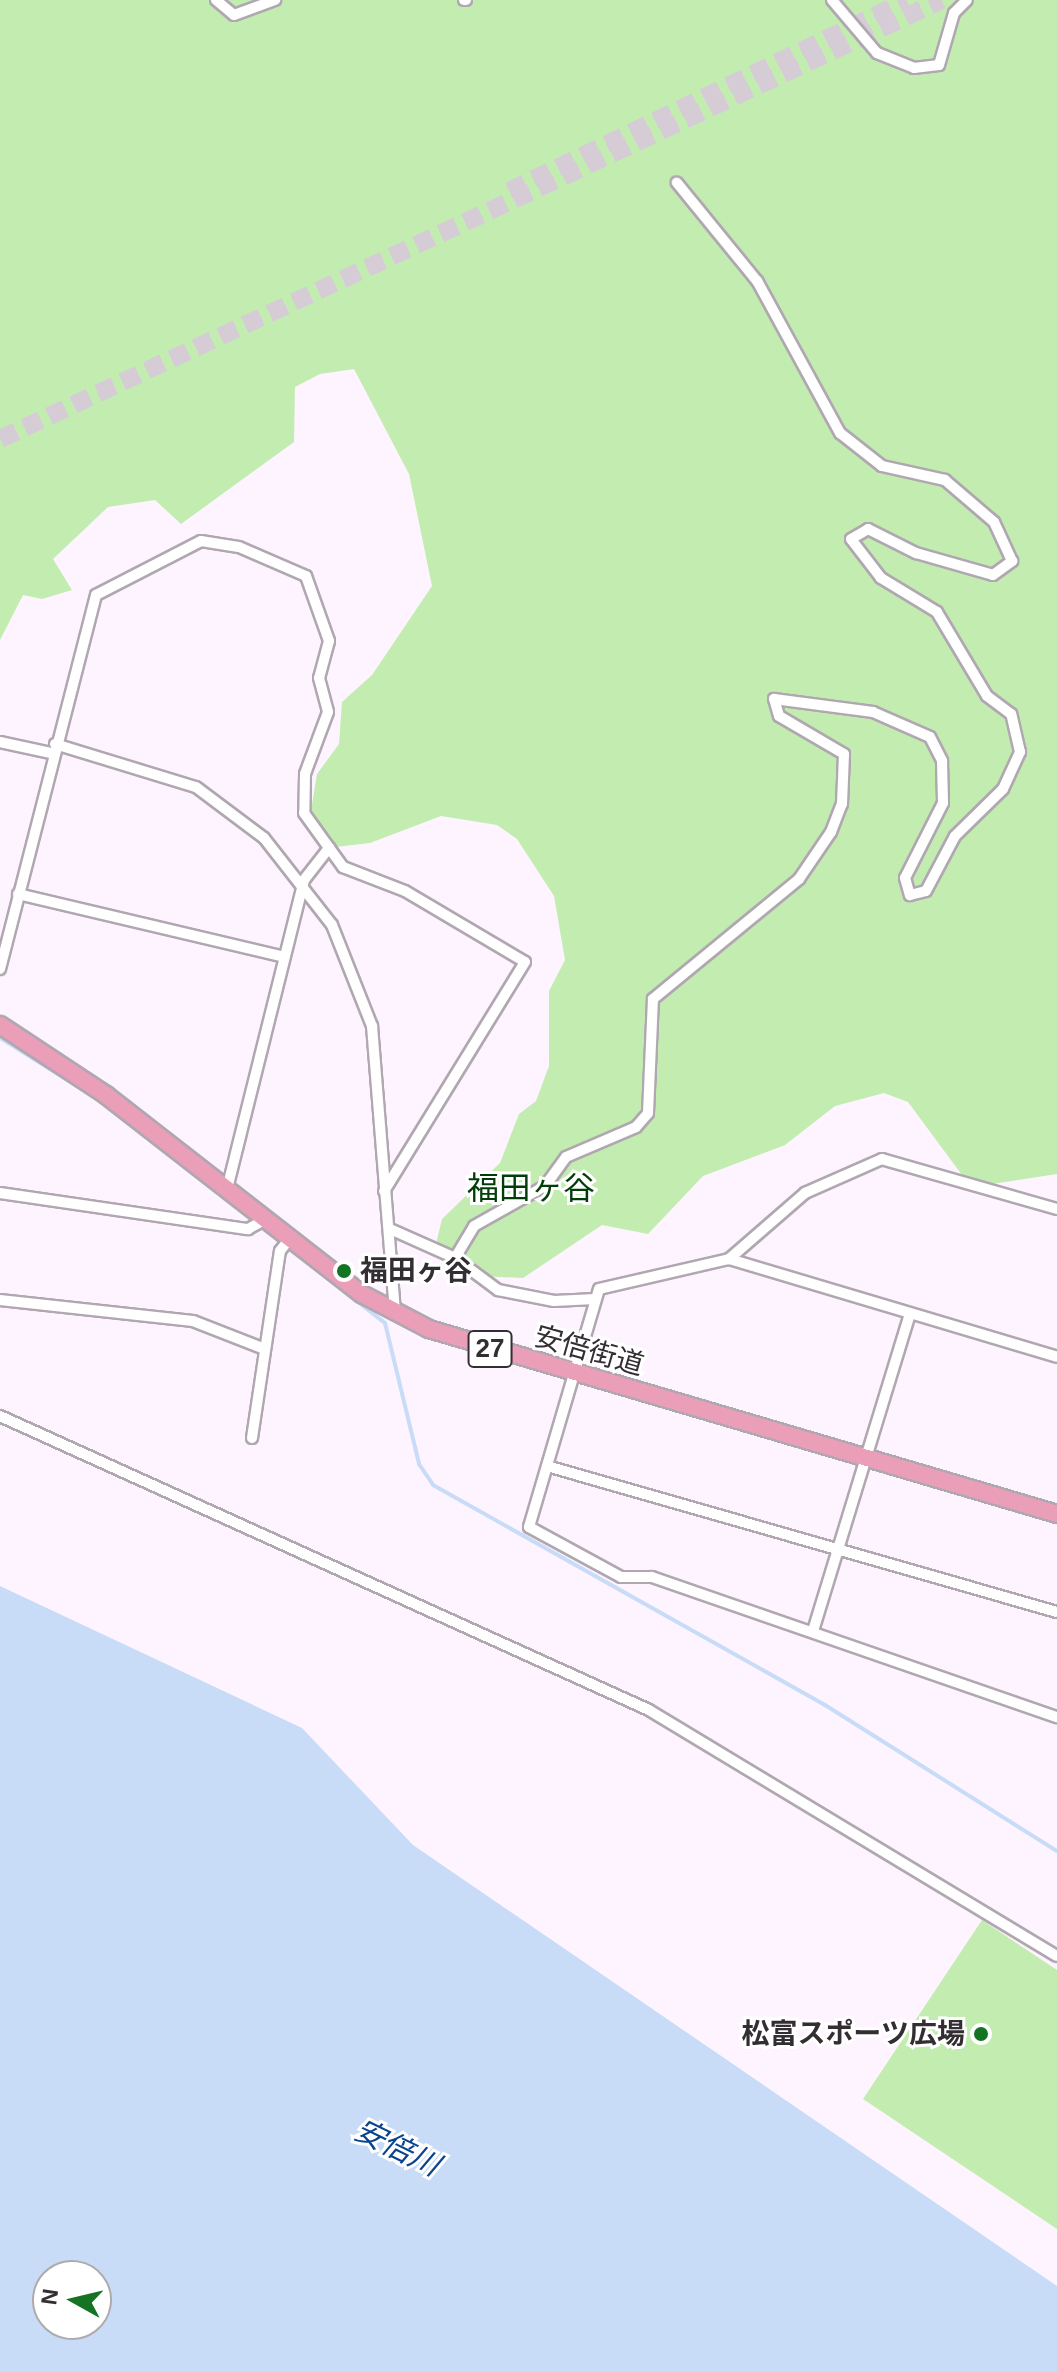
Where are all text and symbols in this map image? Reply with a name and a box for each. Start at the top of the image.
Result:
district label: 福田ヶ谷 [467,1169,595,1207]
place label: 福田ヶ谷 [360,1254,472,1288]
marker: 福田ヶ谷 [335,1262,353,1280]
street label: 安倍街道 [531,1319,647,1383]
road number: 27 [466,1327,514,1371]
place label: 松富スポーツ広場 [741,2017,965,2051]
marker: 松富スポーツ広場 [972,2025,990,2043]
water label: 安倍川 [349,2112,445,2184]
north arrow [32,2260,112,2340]
text: N [36,2287,63,2306]

